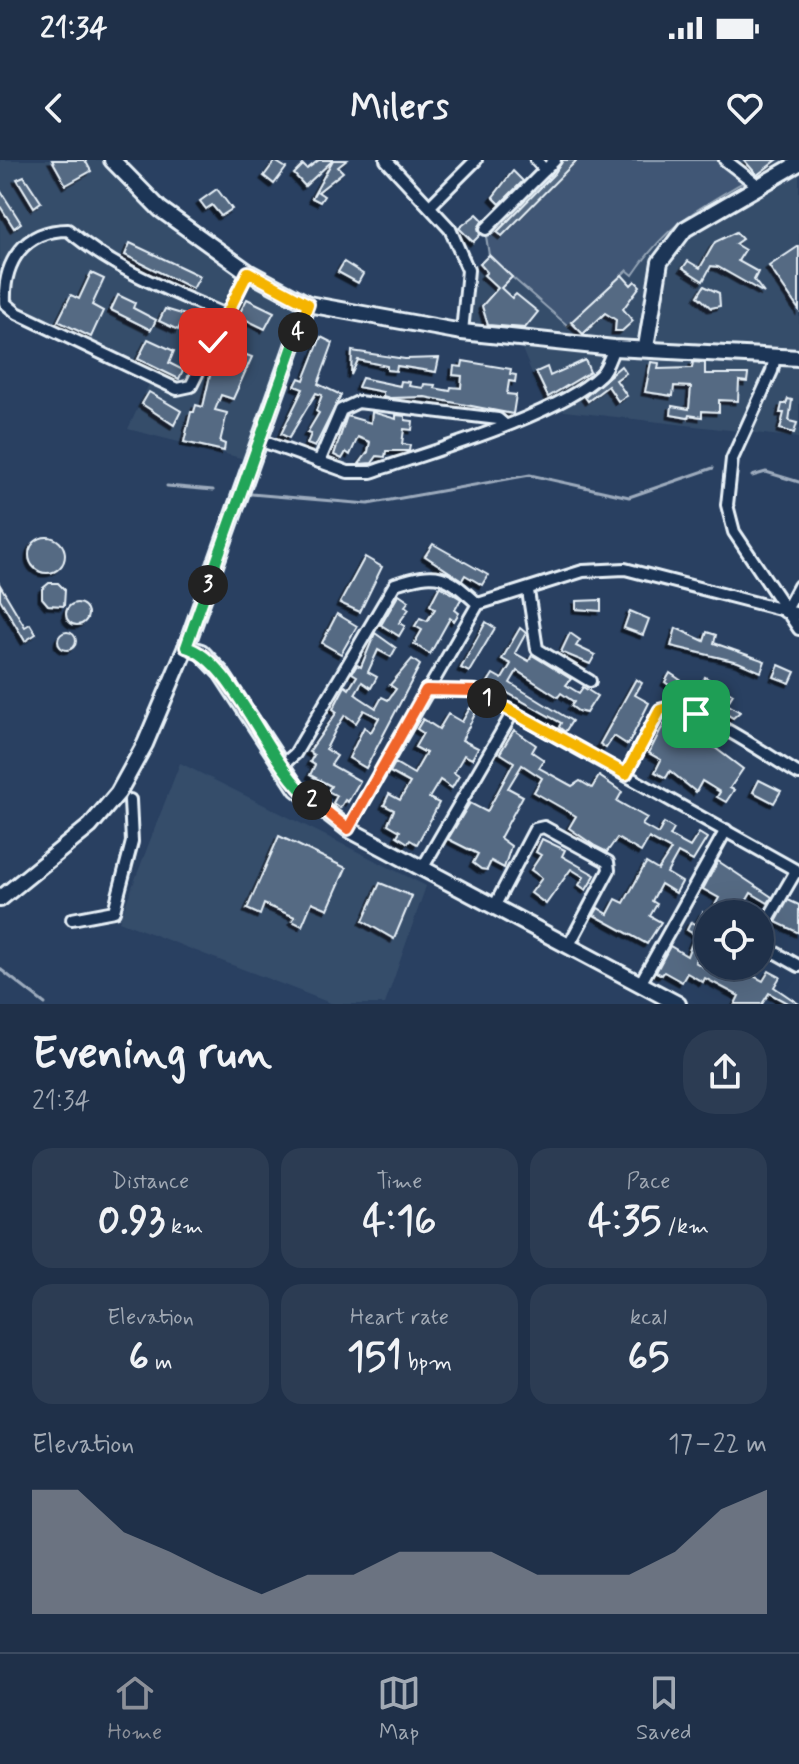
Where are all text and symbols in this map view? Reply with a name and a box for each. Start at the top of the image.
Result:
text: 21:34 [40,9,107,48]
text: Milers [350,85,449,132]
icon: back [32,86,76,130]
icon: heart [723,86,767,130]
pin [179,308,247,376]
pin: 4 [278,312,318,352]
text: 4 [292,318,304,346]
icon: check [191,320,235,364]
pin: 3 [188,565,228,605]
text: 3 [203,571,213,599]
pin: 1 [467,678,507,718]
pin [662,680,730,748]
text: 1 [482,684,492,712]
icon: arrive [674,692,718,736]
pin: 2 [292,780,332,820]
text: 2 [307,786,317,814]
map controls [694,900,774,980]
button: locate [694,900,774,980]
text: Evening run [32,1026,272,1084]
button: share [683,1030,767,1114]
text: 21:34 [32,1085,90,1119]
text: Distance [112,1168,189,1196]
text: Time [376,1168,423,1196]
text: Pace [627,1168,670,1196]
text: 0.93 [98,1196,165,1248]
text: 4:16 [363,1196,436,1248]
text: 4:35 [588,1196,661,1248]
text: km [165,1213,203,1241]
text: /km [661,1213,709,1241]
text: Elevation [107,1304,194,1332]
text: Heart rate [350,1304,449,1332]
text: kcal [630,1304,667,1332]
text: 6 [129,1332,149,1384]
text: 151 [347,1332,402,1384]
text: 65 [628,1332,669,1384]
text: m [149,1349,172,1377]
text: bpm [402,1349,452,1377]
text: Elevation [32,1428,134,1462]
text: 17–22 m [668,1428,767,1462]
tab: Home [107,1671,162,1747]
tab: Map [377,1671,421,1747]
tab: Saved [636,1671,692,1747]

